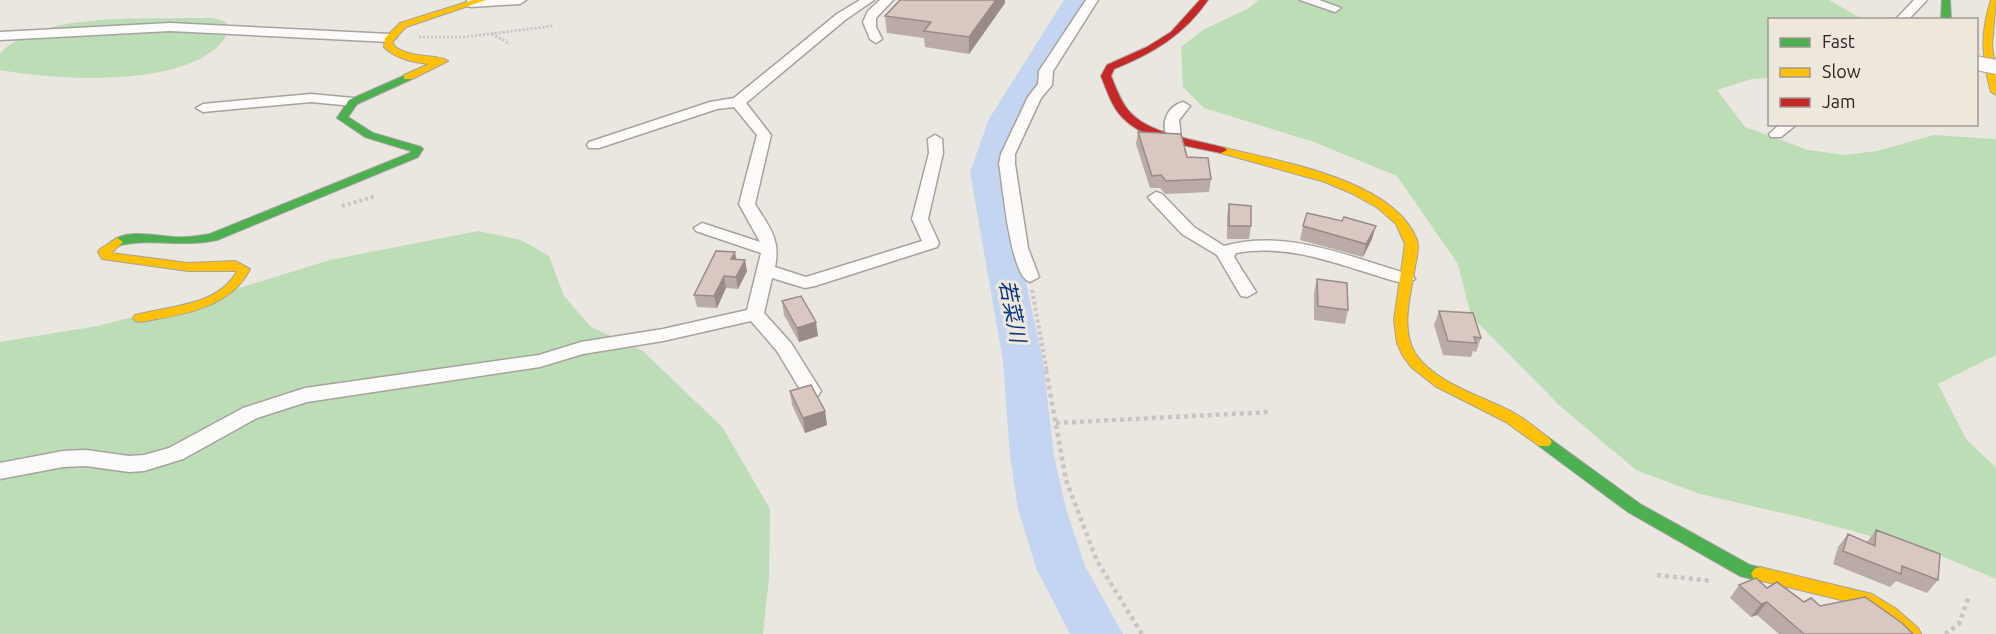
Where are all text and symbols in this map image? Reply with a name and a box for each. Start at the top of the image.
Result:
legend [1768,18,1978,126]
text: Fast [1822,31,1855,51]
text: Slow [1822,61,1861,81]
text: Jam [1822,91,1856,111]
water label: 若菜川 [995,278,1031,346]

